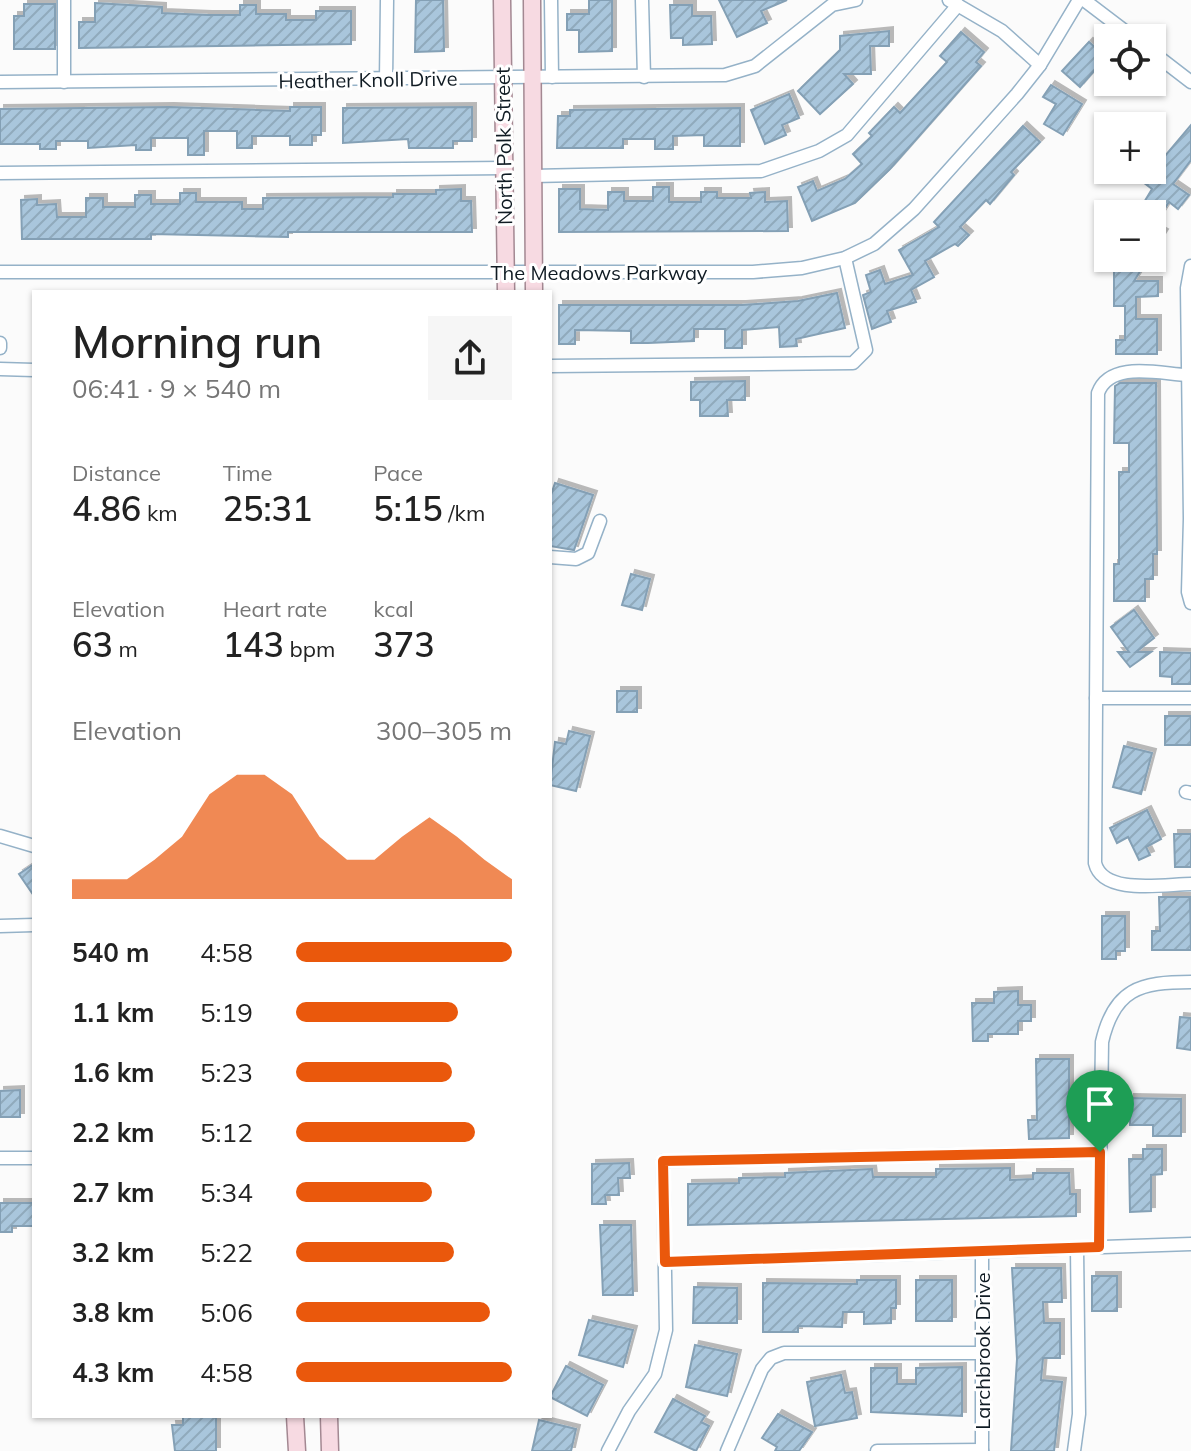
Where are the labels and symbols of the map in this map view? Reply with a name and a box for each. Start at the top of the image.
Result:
street label: Heather Knoll Drive [278,65,458,94]
street label: North Polk Street [490,67,517,225]
street label: The Meadows Parkway [490,260,708,285]
pin [1066,1070,1134,1152]
street label: Larchbrook Drive [970,1272,995,1430]

